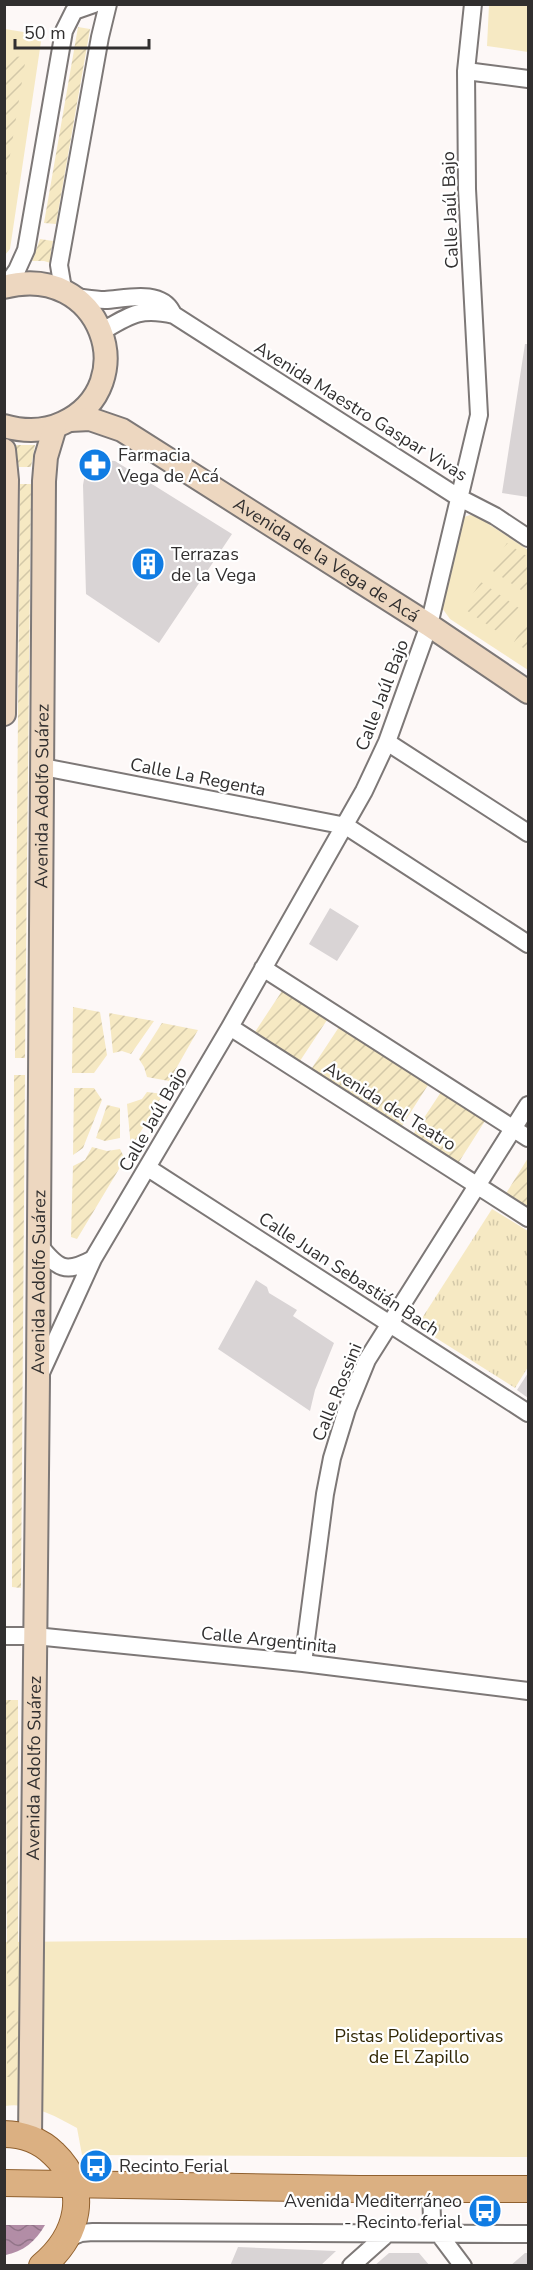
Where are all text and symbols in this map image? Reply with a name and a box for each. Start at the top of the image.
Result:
scale bar [15,12,148,50]
text: 50 m [24,21,66,45]
street label: Calle Jaúl Bajo [436,151,464,269]
street label: Avenida Maestro Gaspar Vivas [250,335,472,487]
place label: Farmacia Vega de Acá [117,443,219,488]
pharmacy icon: Farmacia Vega de Acá [77,447,113,483]
street label: Avenida de la Vega de Acá [229,492,424,628]
place label: Terrazas de la Vega [171,542,256,587]
building icon: Terrazas de la Vega [130,546,166,582]
street label: Calle Jaúl Bajo [350,636,414,754]
street label: Avenida Adolfo Suárez [29,704,55,888]
street label: Calle La Regenta [128,752,268,802]
street label: Avenida del Teatro [319,1056,461,1156]
street label: Calle Jaúl Bajo [113,1062,193,1176]
street label: Avenida Adolfo Suárez [26,1190,51,1374]
street label: Calle Juan Sebastián Bach [254,1207,444,1341]
street label: Calle Rossini [306,1339,368,1445]
street label: Calle Argentinita [200,1621,338,1659]
street label: Avenida Adolfo Suárez [21,1676,47,1860]
park label: Pistas Polideportivas de El Zapillo [334,2024,504,2069]
bus stop icon: Recinto Ferial [78,2148,114,2184]
place label: Recinto Ferial [119,2154,229,2178]
place label: Avenida Mediterráneo - Recinto ferial [284,2189,463,2234]
bus stop icon: Avenida Mediterráneo - Recinto ferial [467,2193,503,2229]

